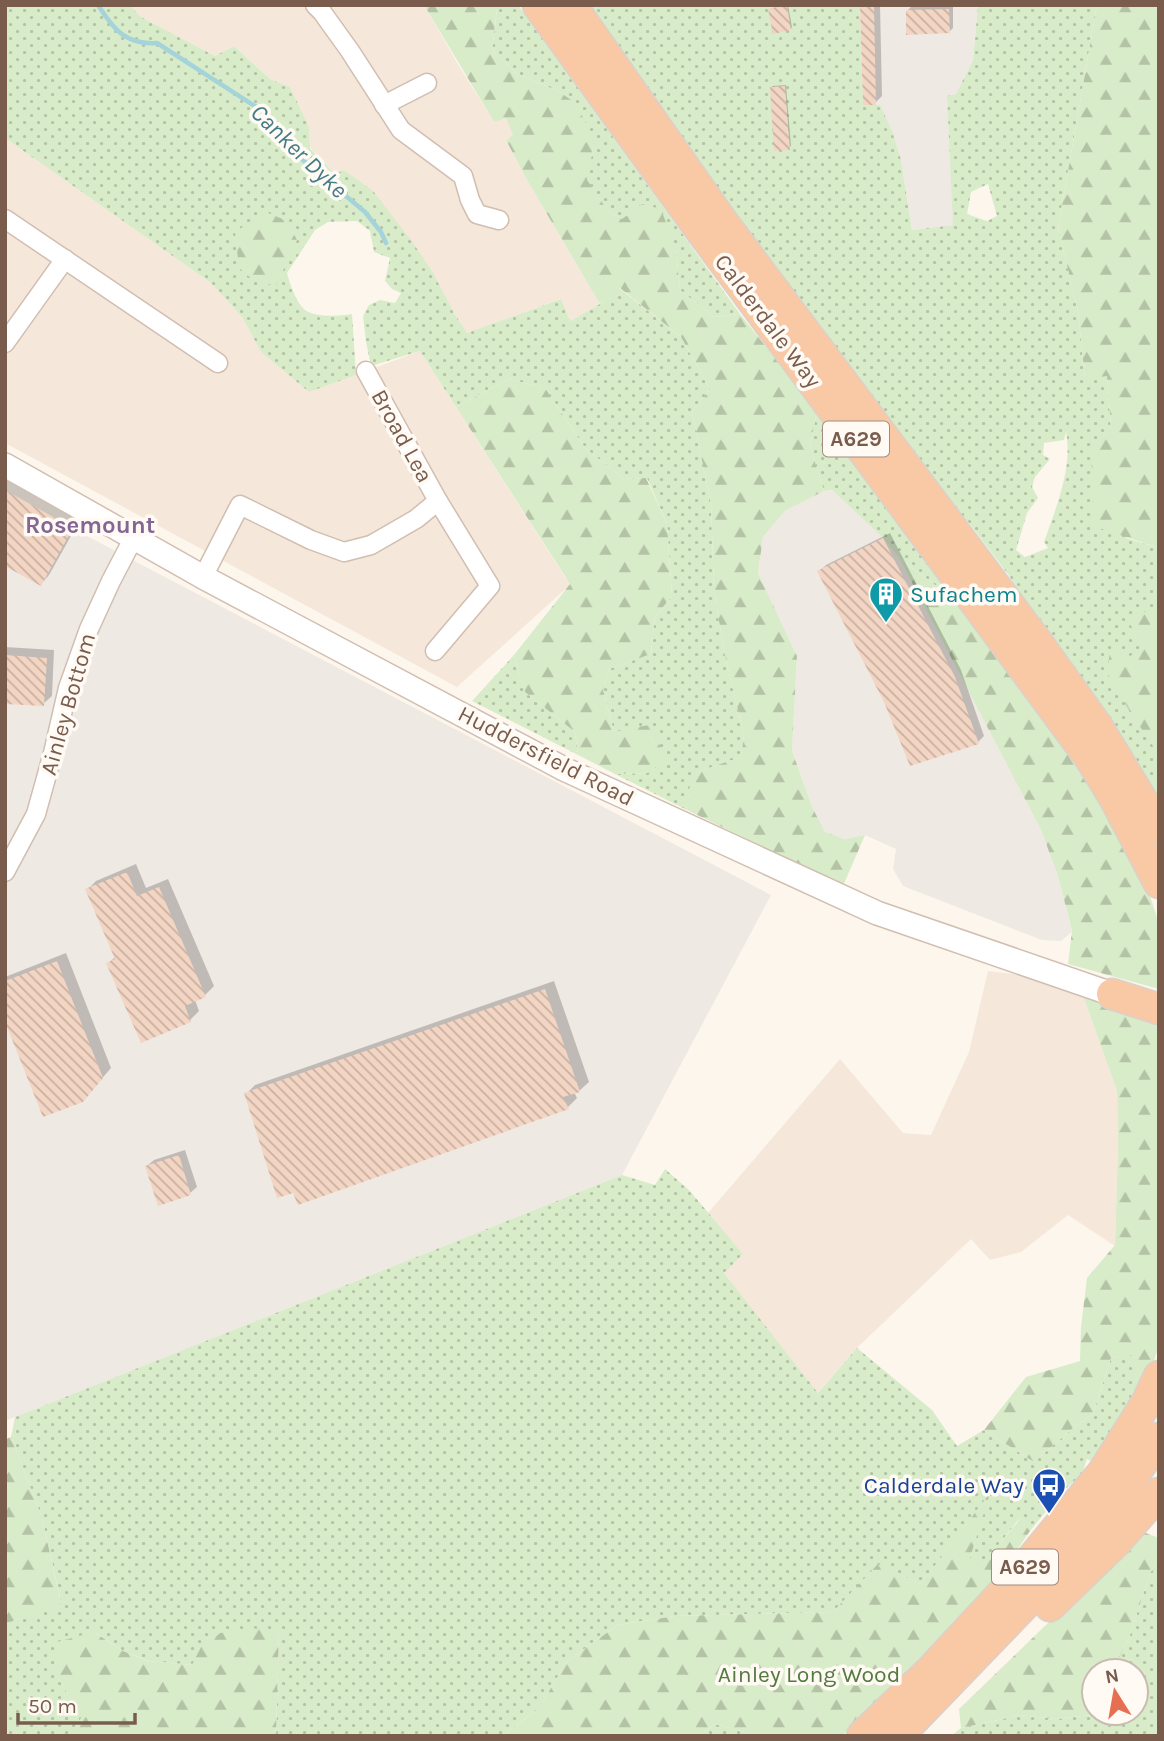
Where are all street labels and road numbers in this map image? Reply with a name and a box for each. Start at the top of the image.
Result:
street label: Calderdale Way [709,249,827,393]
street label: Broad Lea [365,385,439,487]
road number: A629 [823,422,889,457]
street label: Ainley Bottom [35,630,101,778]
street label: Huddersfield Road [454,700,638,812]
road number: A629 [992,1550,1058,1584]

